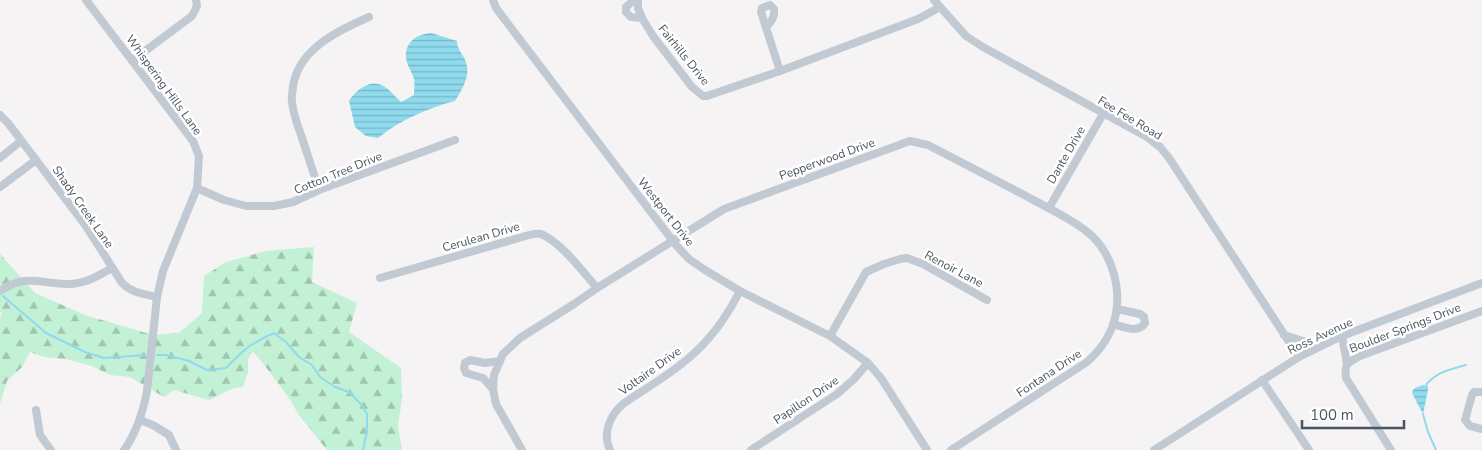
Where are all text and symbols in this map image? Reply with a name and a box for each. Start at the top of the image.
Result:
street label: Fairhills Drive [655,21,713,89]
street label: Whispering Hills Lane [122,32,206,138]
street label: Fee Fee Road [1095,93,1165,143]
street label: Dante Drive [1043,123,1089,187]
street label: Pepperwood Drive [777,134,877,184]
street label: Cotton Tree Drive [291,148,385,198]
street label: Shady Creek Lane [49,163,117,251]
street label: Westport Drive [634,174,698,250]
street label: Cerulean Drive [441,218,521,256]
street label: Renoir Lane [922,247,986,291]
street label: Boulder Springs Drive [1347,299,1463,357]
street label: Ross Avenue [1285,314,1355,358]
street label: Voltaire Drive [615,343,684,400]
street label: Fontana Drive [1013,345,1085,401]
street label: Papillon Drive [770,372,842,428]
scale bar [1302,398,1404,430]
text: 100 m [1310,405,1354,425]

